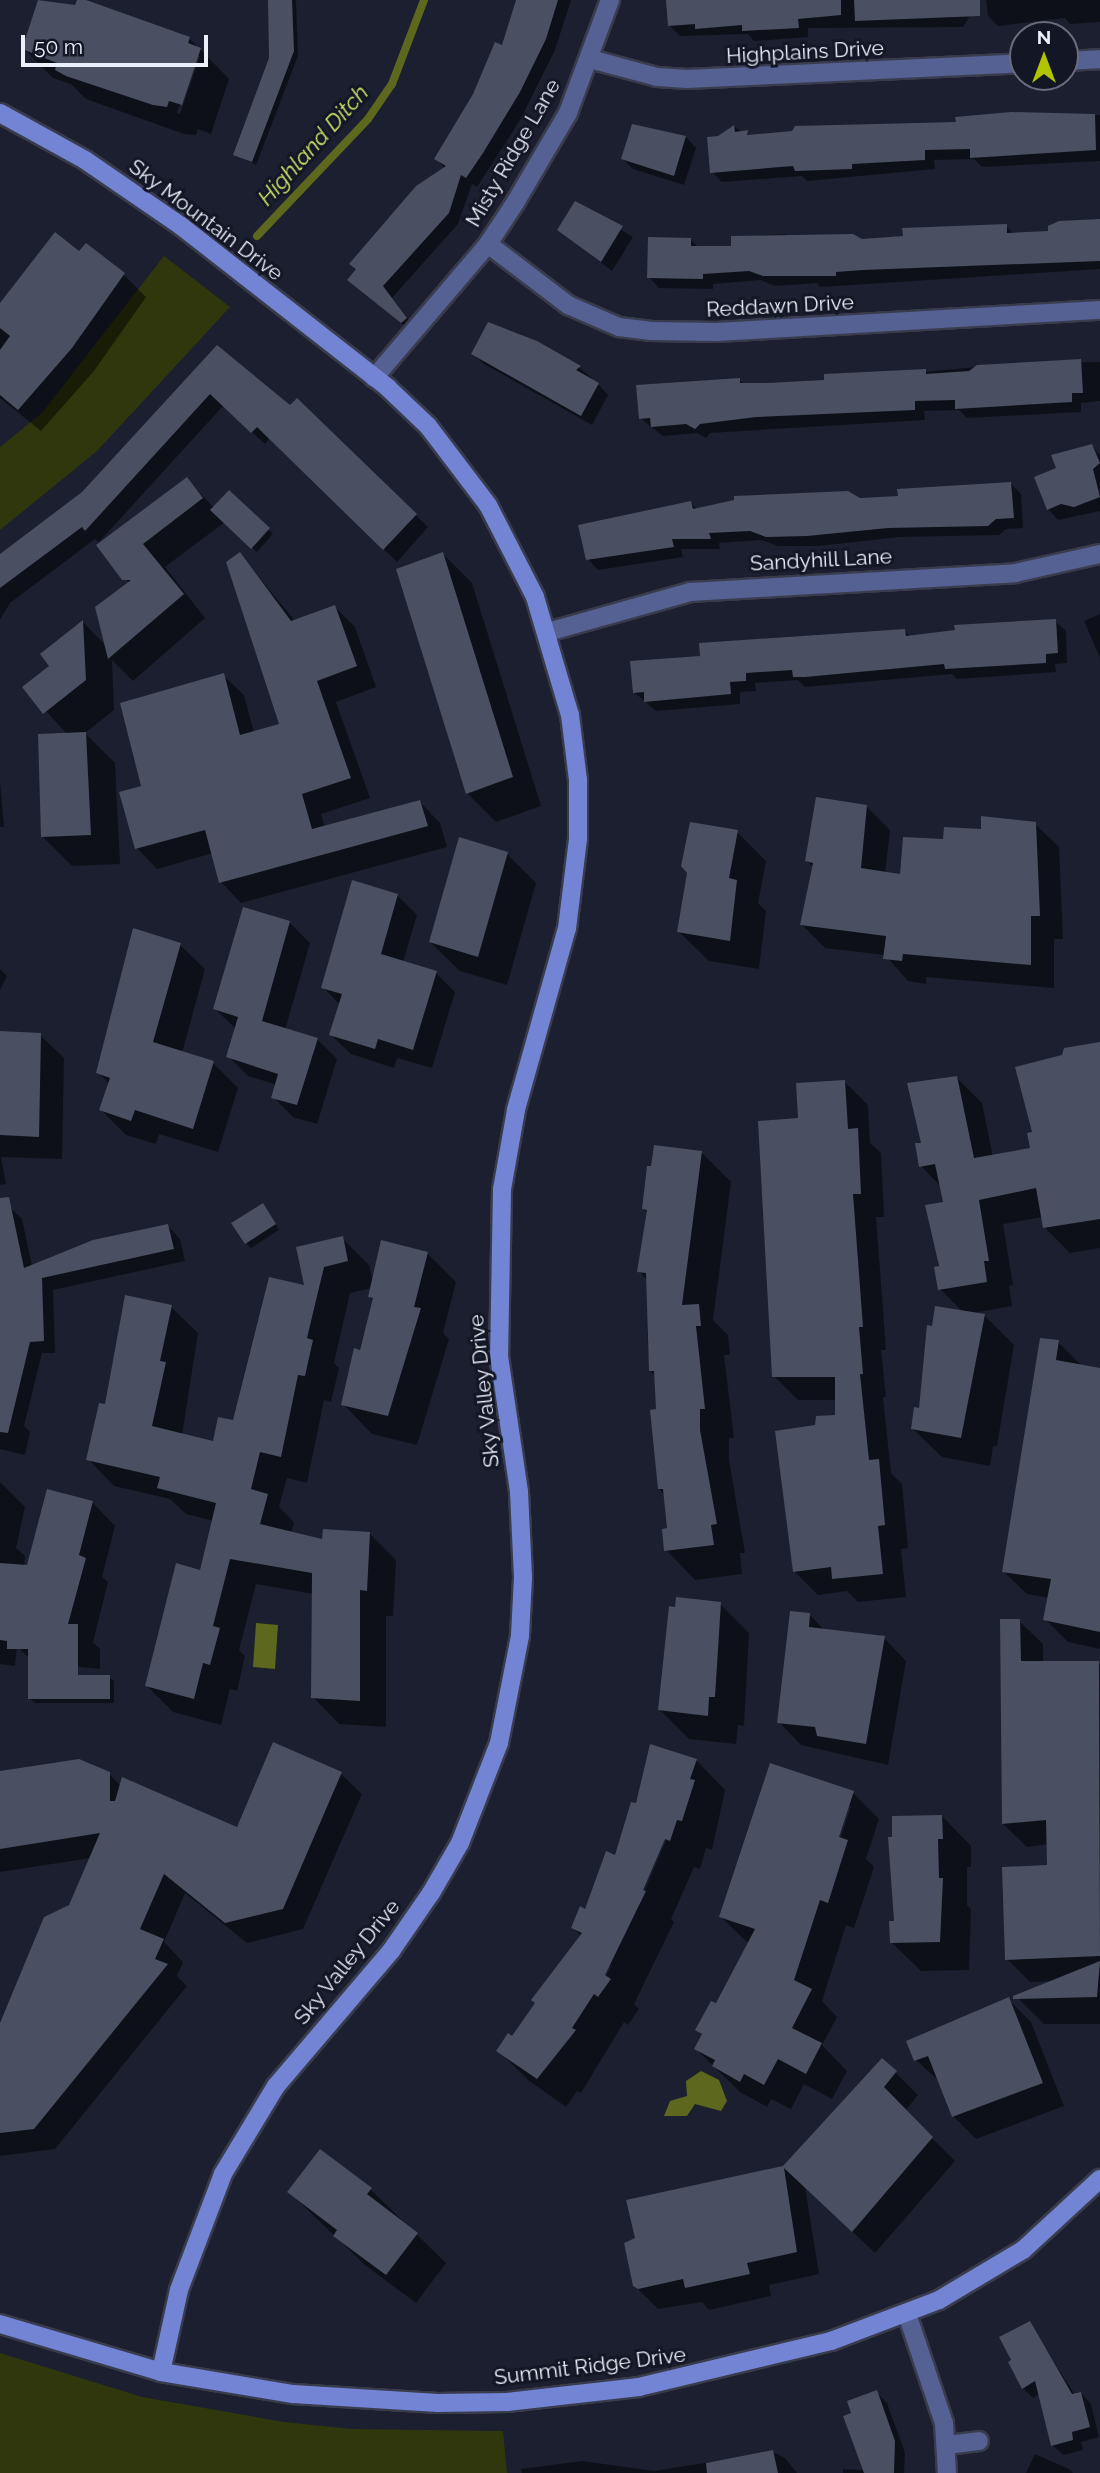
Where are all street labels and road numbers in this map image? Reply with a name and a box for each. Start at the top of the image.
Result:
street label: Highplains Drive [726,35,884,69]
street label: Misty Ridge Lane [460,74,566,232]
street label: Sky Mountain Drive [124,154,288,286]
street label: Reddawn Drive [706,290,854,322]
street label: Sandyhill Lane [749,544,893,576]
street label: Sky Valley Drive [463,1312,505,1470]
street label: Sky Valley Drive [288,1894,406,2030]
street label: Summit Ridge Drive [493,2342,687,2390]

